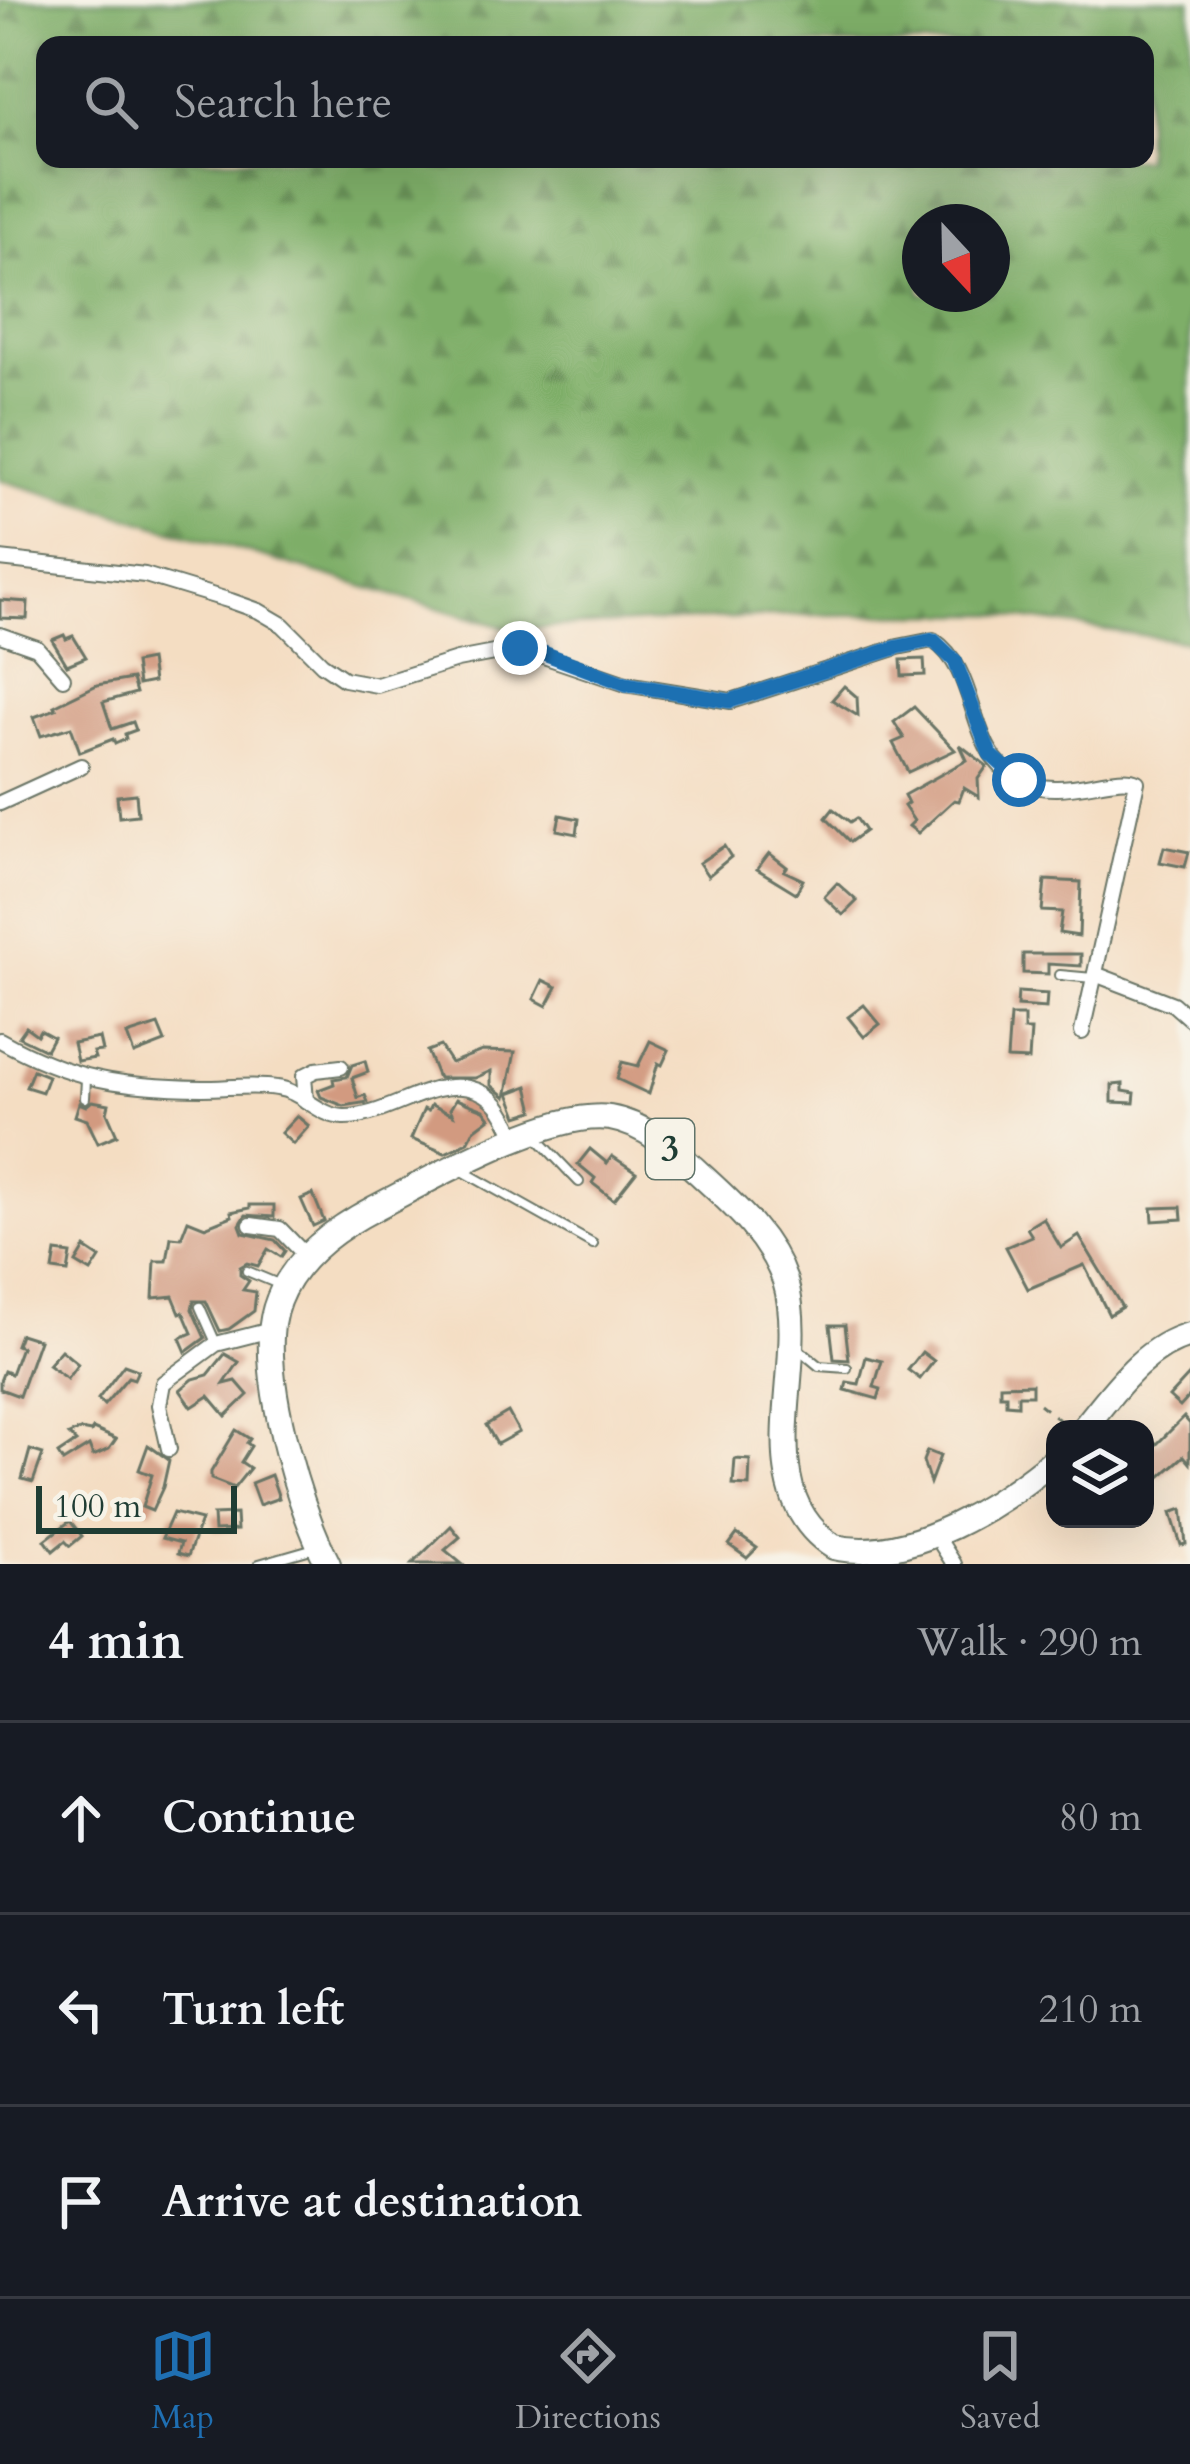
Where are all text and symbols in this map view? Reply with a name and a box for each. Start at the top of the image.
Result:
search box [36,36,1154,168]
icon: search [78,69,144,135]
text: Search here [174,72,392,133]
north arrow [902,204,1010,312]
route end [493,621,547,675]
route start [992,753,1046,807]
road number: 3 [646,1119,694,1179]
map controls [1046,1420,1154,1528]
button: layers [1046,1420,1154,1528]
scale bar [36,1480,237,1533]
text: 100 m [54,1484,141,1529]
text: 4 min [48,1607,184,1677]
text: Walk · 290 m [917,1616,1142,1669]
icon: ahead [48,1785,114,1851]
text: Continue [162,1787,356,1848]
text: 80 m [1059,1791,1142,1844]
icon: left [48,1977,114,2043]
text: Turn left [162,1979,344,2040]
text: 210 m [1039,1983,1142,2036]
icon: arrive [48,2169,114,2235]
text: Arrive at destination [162,2171,582,2232]
tab: Map [150,2323,216,2440]
tab: Directions [515,2323,661,2440]
tab: Saved [960,2323,1040,2440]

